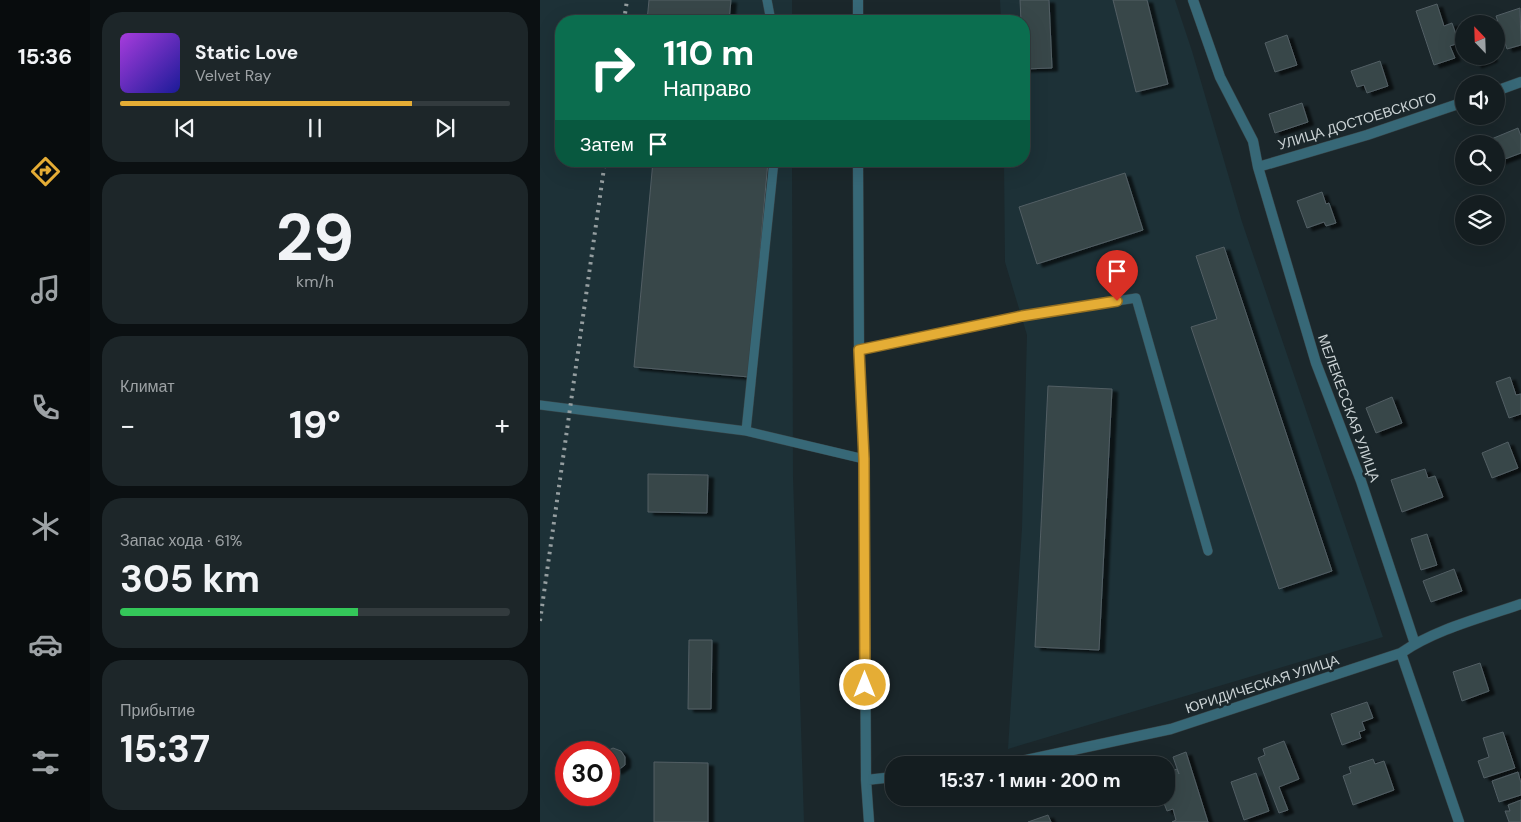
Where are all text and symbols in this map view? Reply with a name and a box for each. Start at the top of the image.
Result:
north arrow [1455,15,1505,65]
map controls [1455,15,1505,245]
text: 110 m [663,30,754,76]
icon: right [580,35,645,100]
text: Static Love [195,40,298,65]
text: 15:36 [18,42,72,71]
text: Velvet Ray [195,65,271,86]
text: Направо [663,74,751,103]
button: sound [1455,75,1505,125]
street label: УЛИЦА ДОСТОЕВСКОГО [1276,88,1439,154]
icon: previous [171,114,199,142]
icon: pause [301,114,329,142]
icon: next [431,114,459,142]
icon: arrive [644,130,672,158]
text: Затем [580,132,634,157]
button: search [1455,135,1505,185]
icon: directions [28,154,63,189]
button: layers [1455,195,1505,245]
text: 29 [276,196,354,280]
pin [1096,250,1138,301]
icon: arrive [1103,257,1131,285]
text: km/h [296,271,334,292]
icon: music [28,272,63,307]
street label: МЕЛЕКЕССКАЯ УЛИЦА [1314,332,1384,485]
text: Климат [120,376,174,397]
icon: phone [28,390,63,425]
text: 19° [289,400,341,450]
text: − [120,407,135,444]
text: + [495,407,510,444]
icon: climate [28,509,63,544]
text: Запас хода · 61% [120,530,242,551]
text: 305 km [120,554,260,604]
icon: car [28,627,63,662]
street label: ЮРИДИЧЕСКАЯ УЛИЦА [1183,650,1342,717]
position arrow [838,658,890,710]
text: Прибытие [120,700,195,721]
text: 15:37 [120,724,210,774]
speed limit sign: 30 [555,741,620,806]
icon: filters [28,745,63,780]
text: 15:37 · 1 мин · 200 m [939,768,1121,793]

